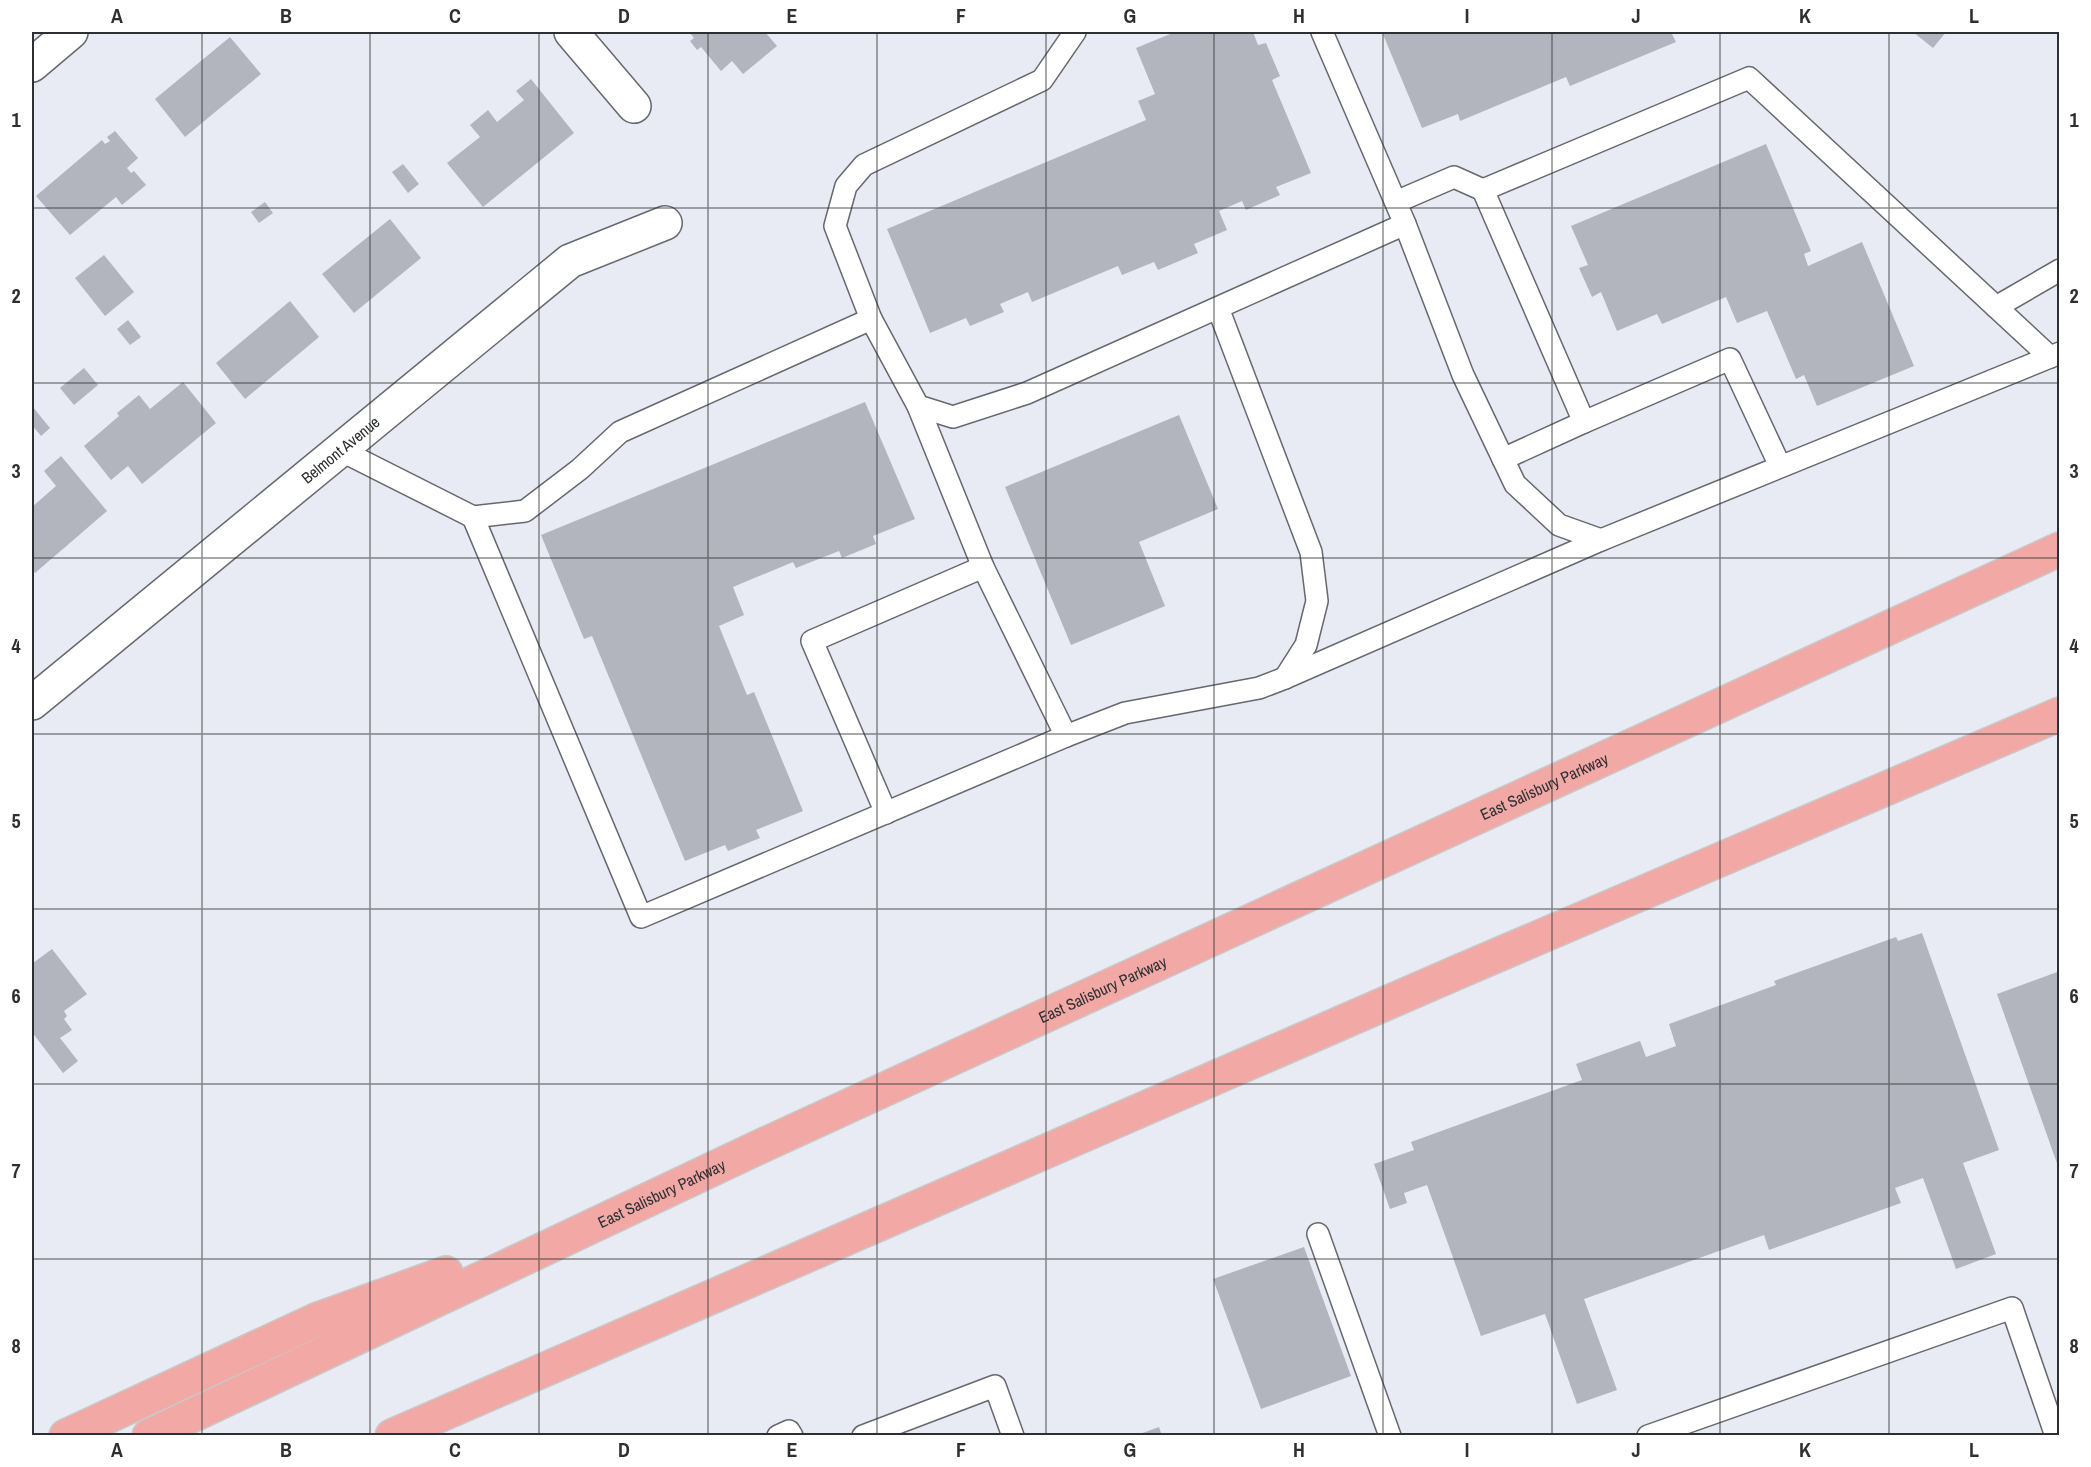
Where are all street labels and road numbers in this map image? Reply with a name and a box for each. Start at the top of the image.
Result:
street label: Belmont Avenue [296,411,384,488]
street label: East Salisbury Parkway [1476,747,1612,825]
street label: East Salisbury Parkway [1035,950,1170,1028]
street label: East Salisbury Parkway [594,1153,729,1233]

